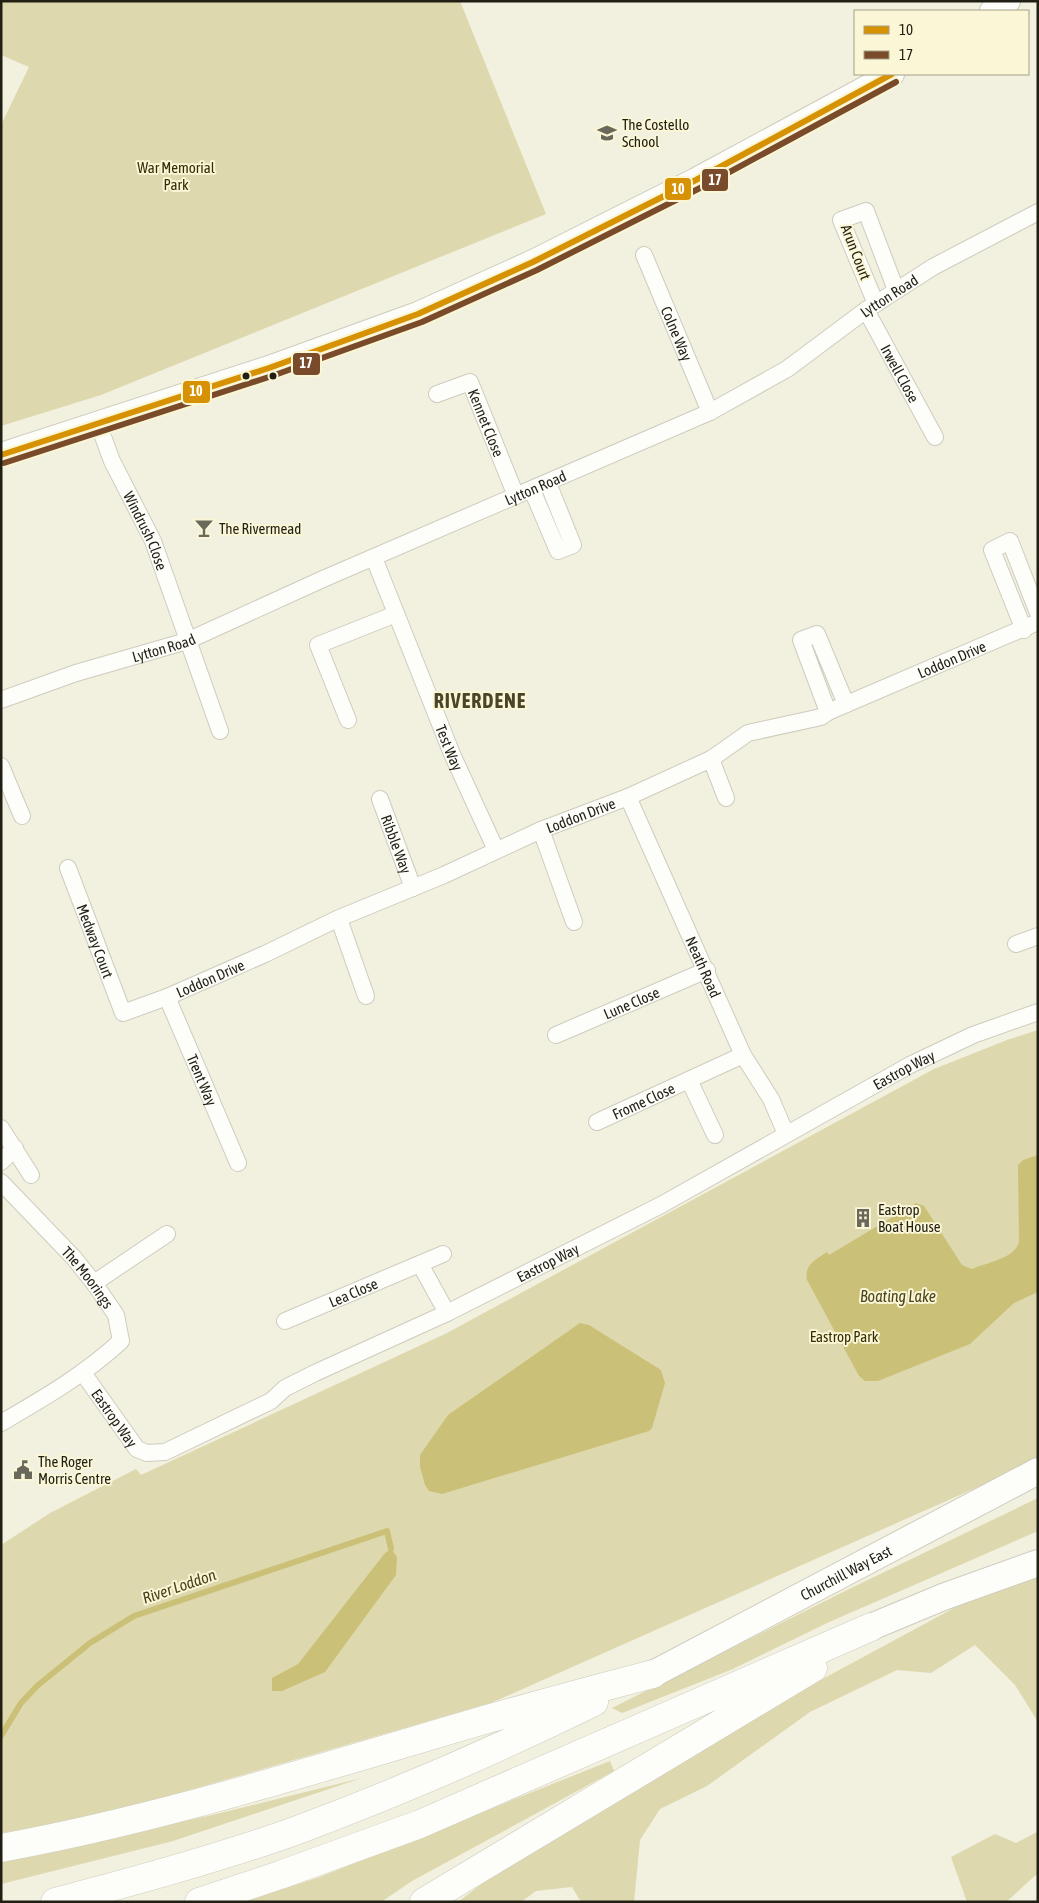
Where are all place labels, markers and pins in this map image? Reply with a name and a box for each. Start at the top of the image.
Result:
place label: The Costello School [622,116,689,150]
school or university icon: The Costello School [596,122,618,144]
unlabelled marker [241,371,251,381]
unlabelled marker [268,371,278,381]
bar icon: The Rivermead [193,517,215,539]
place label: The Rivermead [219,520,301,537]
place label: Eastrop Boat House [878,1201,941,1235]
building icon: Eastrop Boat House [852,1207,874,1229]
place label: The Roger Morris Centre [38,1453,111,1487]
public building icon: The Roger Morris Centre [12,1459,34,1481]

